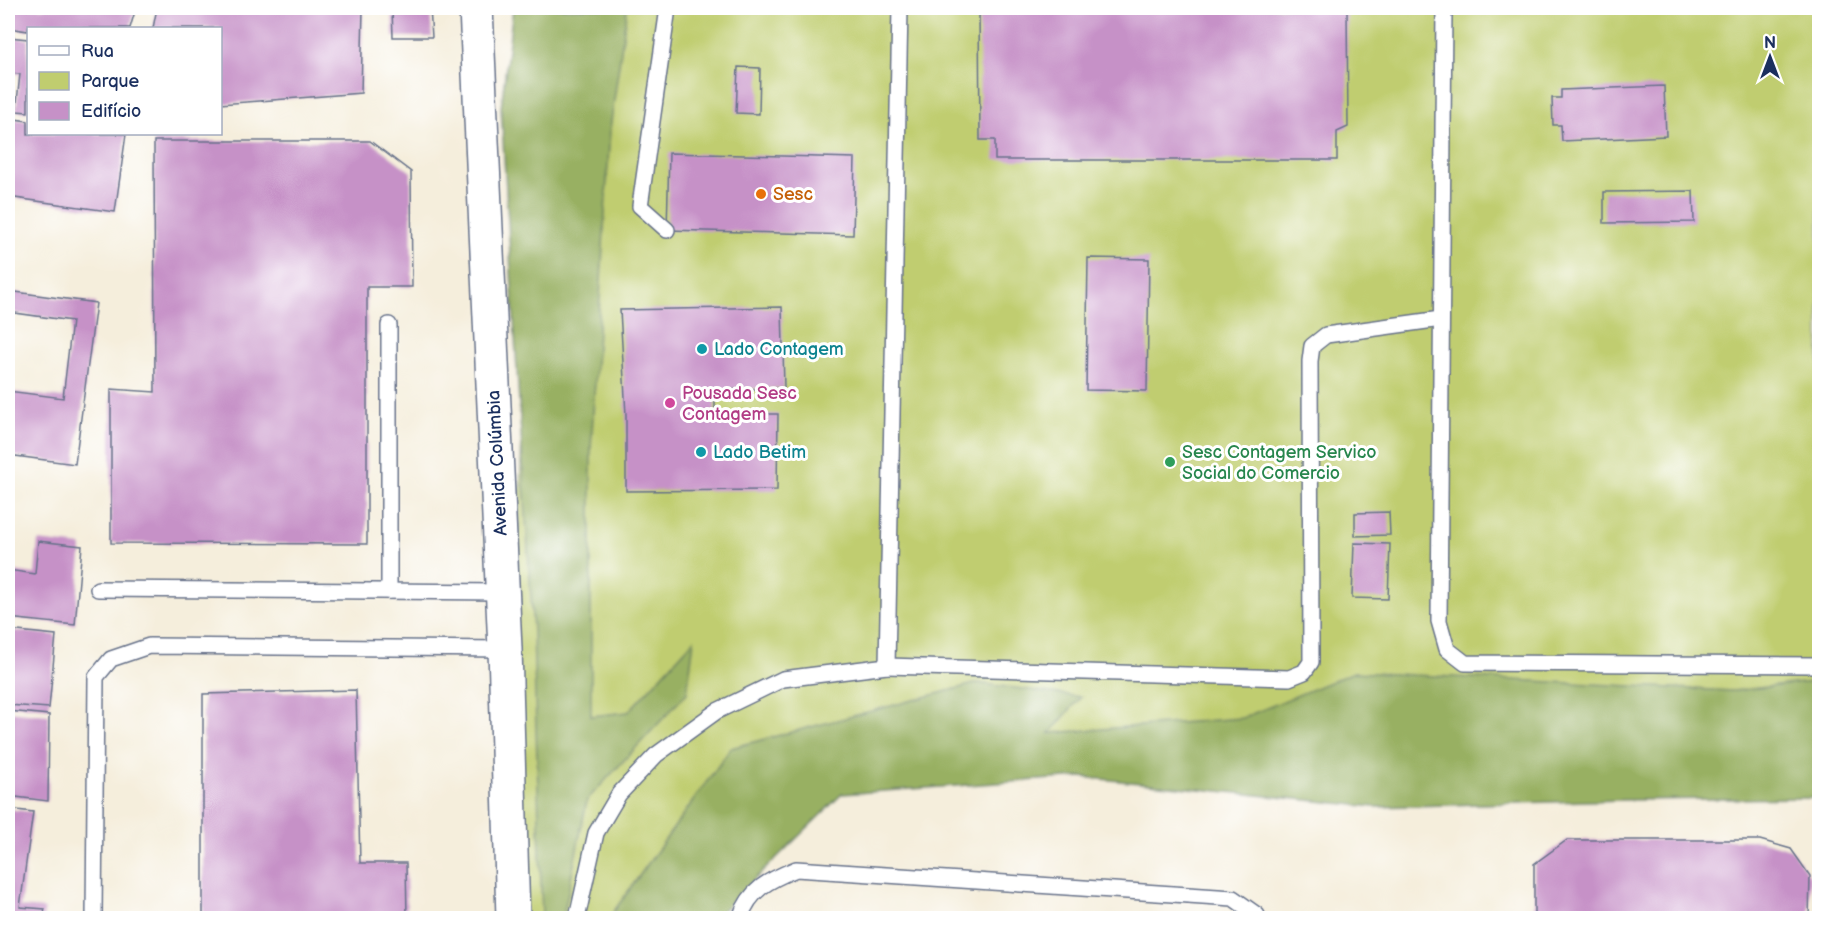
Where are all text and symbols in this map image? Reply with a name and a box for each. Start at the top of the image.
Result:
legend [27,27,222,135]
north arrow [1740,27,1800,87]
text: N [1764,34,1776,53]
text: Rua [81,41,114,62]
text: Parque [81,71,139,92]
text: Edifício [81,101,141,122]
place label: Sesc [773,184,813,205]
marker: Sesc [754,187,768,201]
place label: Lado Contagem [714,339,844,360]
marker: Lado Contagem [695,342,709,356]
place label: Pousada Sesc Contagem [682,383,797,425]
street label: Avenida Colúmbia [483,390,512,536]
marker: Pousada Sesc Contagem [663,396,677,410]
place label: Lado Betim [713,442,806,463]
place label: Sesc Contagem Servico Social do Comercio [1182,442,1376,484]
marker: Lado Betim [694,445,708,459]
marker: Sesc Contagem Servico Social do Comercio [1163,455,1177,469]

